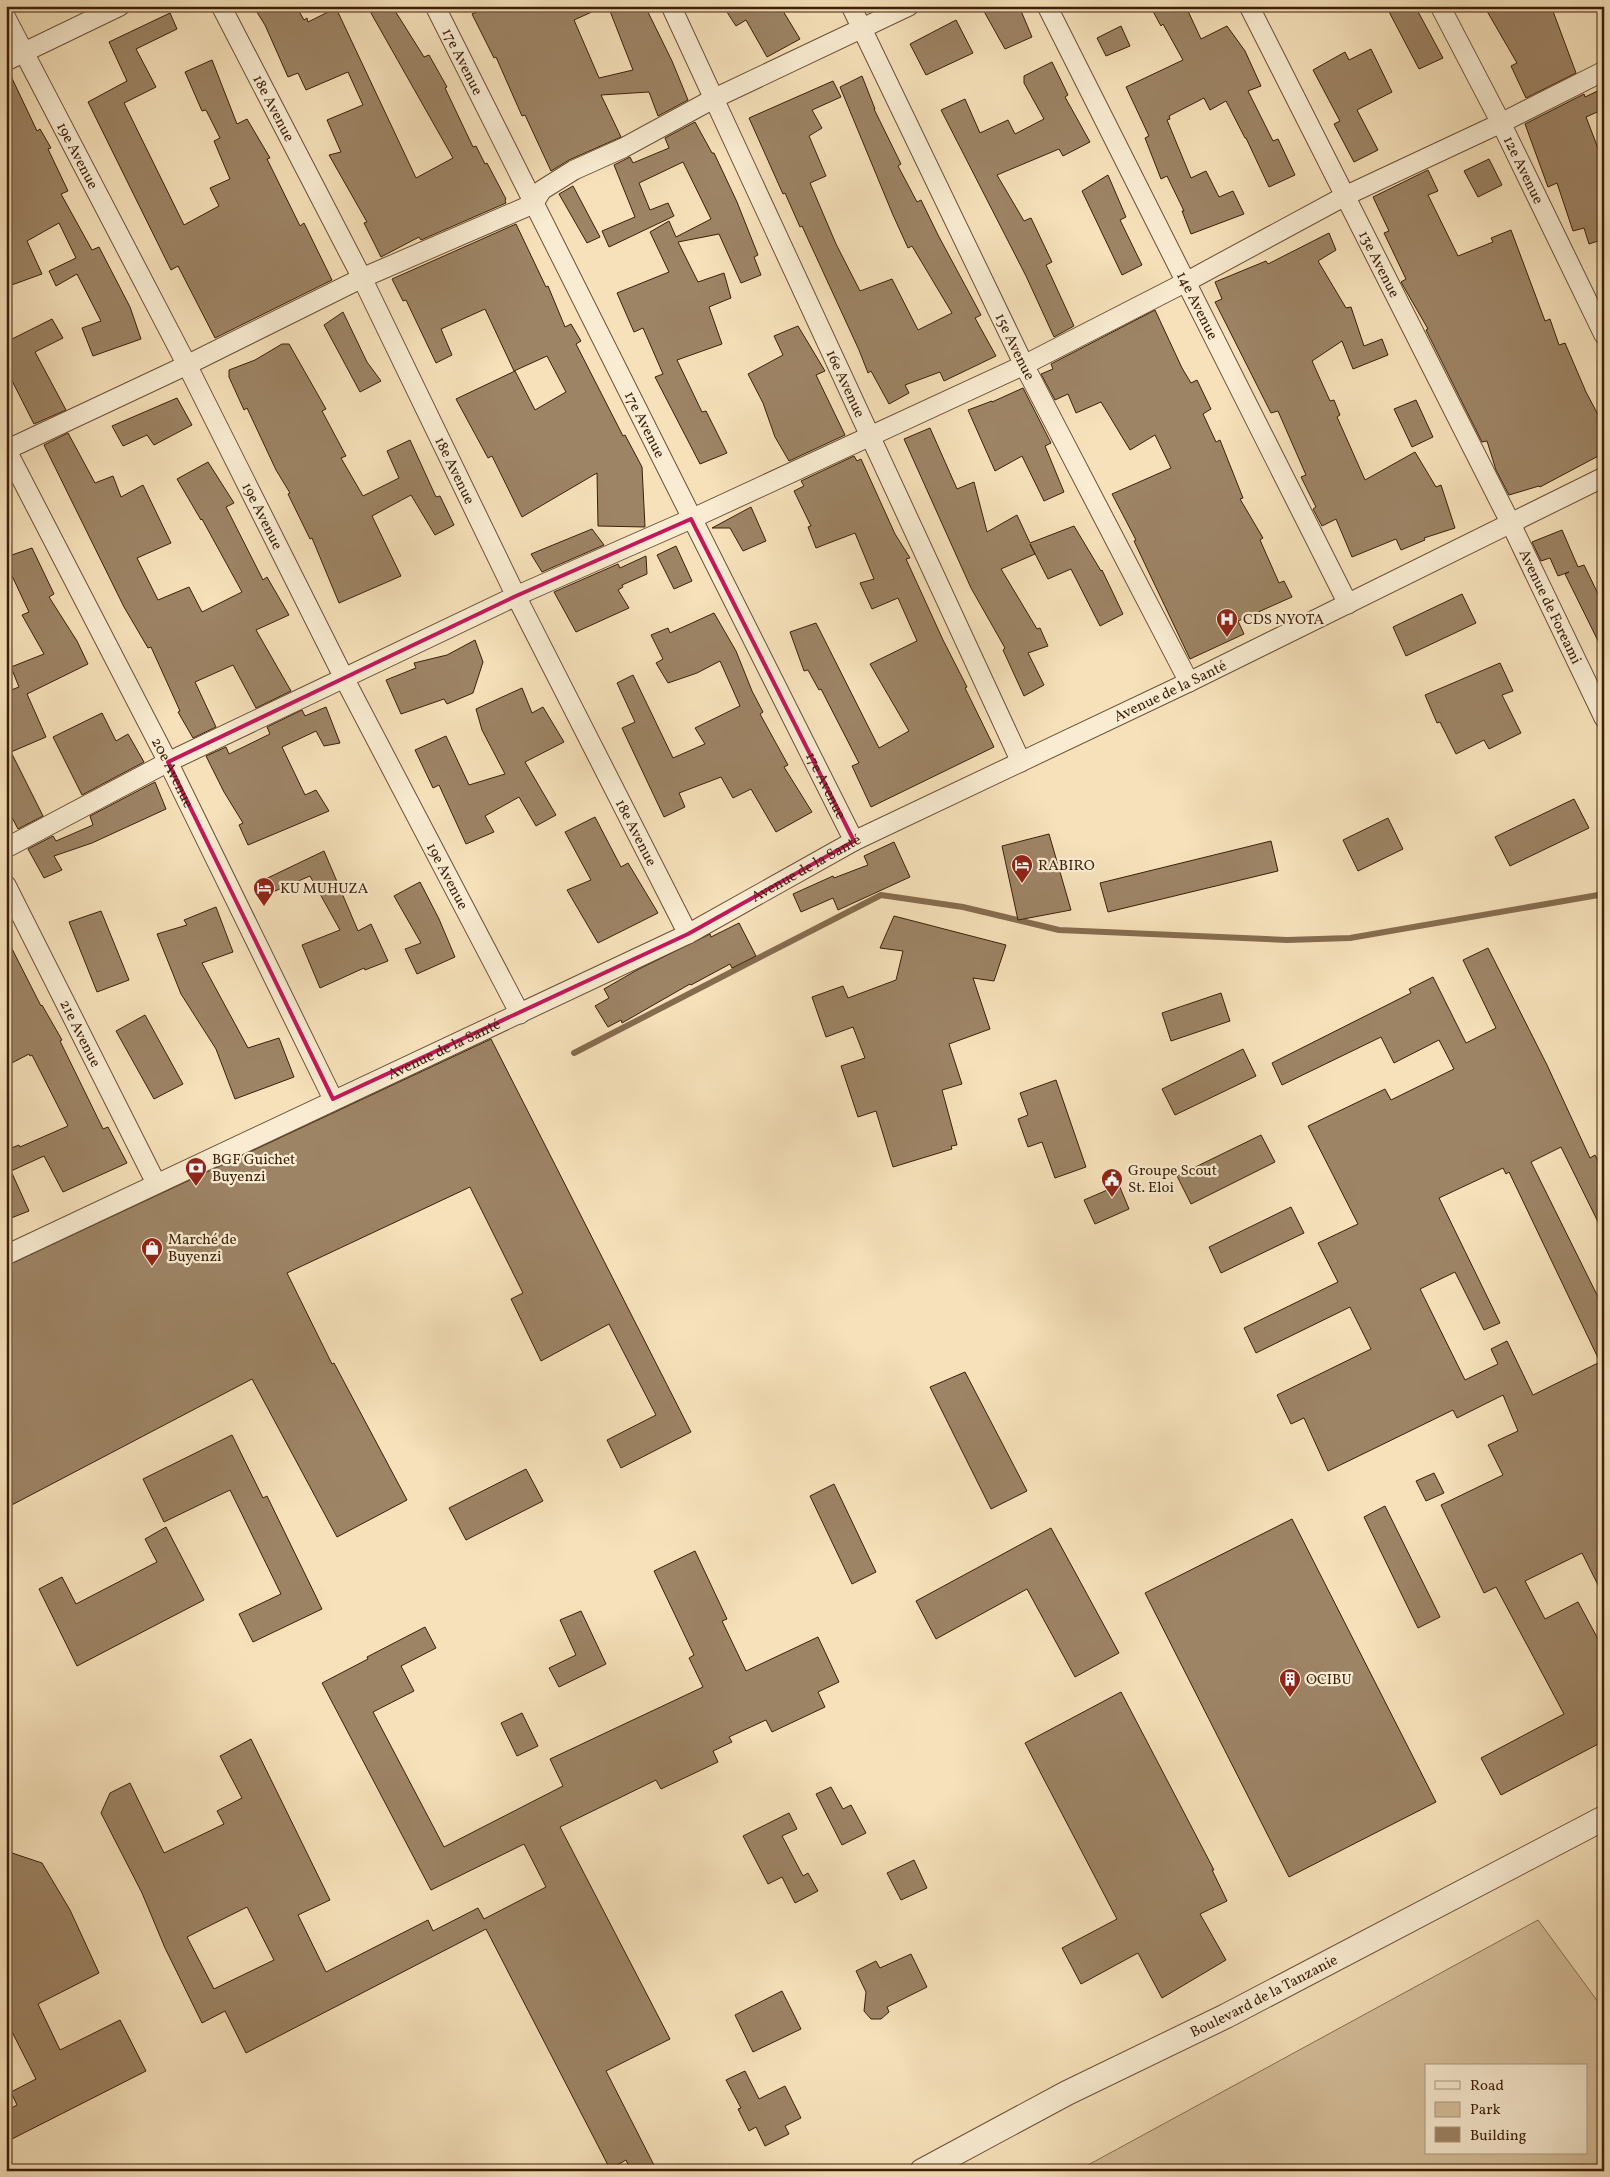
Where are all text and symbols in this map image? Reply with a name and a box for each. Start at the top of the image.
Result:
street label: 17e Avenue [436,25,487,99]
street label: 18e Avenue [247,72,299,146]
street label: 19e Avenue [50,119,103,193]
street label: 12e Avenue [1497,133,1548,208]
street label: 13e Avenue [1352,227,1404,302]
street label: 14e Avenue [1170,268,1222,344]
street label: 15e Avenue [989,310,1039,384]
street label: 16e Avenue [820,347,869,422]
street label: 17e Avenue [618,388,669,462]
street label: 18e Avenue [428,434,479,508]
street label: 19e Avenue [236,479,287,554]
street label: Avenue de Foreami [1513,546,1586,668]
hospital icon: CDS NYOTA [1215,607,1239,638]
place label: CDS NYOTA [1243,610,1325,631]
street label: Avenue de la Santé [1111,656,1231,728]
street label: 20e Avenue [145,734,198,812]
street label: 17e Avenue [799,749,850,823]
street label: 18e Avenue [609,796,661,870]
street label: Avenue de la Santé [748,830,865,908]
street label: 19e Avenue [420,839,473,914]
hotel icon: RABIRO [1010,853,1034,884]
place label: RABIRO [1038,856,1095,877]
hotel icon: KU MUHUZA [252,876,276,907]
place label: KU MUHUZA [280,879,369,900]
street label: 21e Avenue [53,997,105,1071]
street label: Avenue de la Santé [385,1015,505,1086]
place label: BGF Guichet Buyenzi [212,1150,295,1188]
bank icon: BGF Guichet Buyenzi [184,1156,208,1187]
place label: Groupe Scout St. Eloi [1128,1161,1217,1199]
public building icon: Groupe Scout St. Eloi [1100,1167,1124,1198]
place label: Marché de Buyenzi [168,1230,237,1268]
shop icon: Marché de Buyenzi [140,1236,164,1267]
building icon: OCIBU [1278,1667,1302,1698]
place label: OCIBU [1306,1670,1352,1691]
street label: Boulevard de la Tanzanie [1187,1950,1342,2044]
legend [1425,2064,1588,2154]
text: Road [1470,2076,1504,2097]
text: Park [1470,2100,1501,2121]
text: Building [1470,2126,1527,2147]

